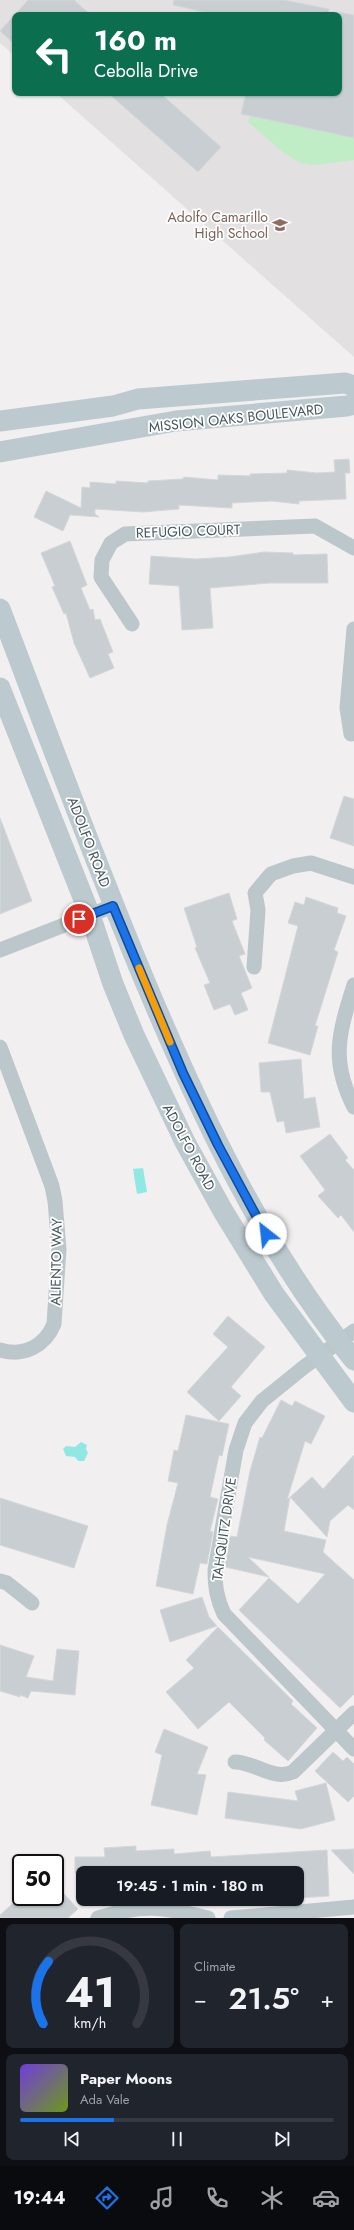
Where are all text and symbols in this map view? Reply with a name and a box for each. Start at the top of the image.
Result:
text: 160 m [94,20,177,61]
icon: left [28,28,80,80]
text: Cebolla Drive [94,58,198,84]
place label: Adolfo Camarillo High School [168,207,268,243]
school or university icon: Adolfo Camarillo High School [271,216,289,234]
street label: MISSION OAKS BOULEVARD [148,399,324,437]
street label: REFUGIO COURT [135,519,241,543]
street label: ADOLFO ROAD [63,794,115,890]
pin [62,902,96,936]
icon: arrive [68,908,90,930]
street label: ADOLFO ROAD [158,1100,220,1194]
position arrow [245,1213,287,1255]
street label: ALIENTO WAY [45,1218,67,1306]
street label: TAHQUITZ DRIVE [207,1476,241,1582]
speed limit sign: 50 [12,1854,64,1906]
text: 19:45 · 1 min · 180 m [116,1875,264,1897]
text: Climate [194,1957,235,1976]
text: 41 [65,1962,115,2023]
text: 21.5° [229,1977,299,2020]
text: − [194,1983,207,2015]
text: + [320,1983,334,2015]
text: km/h [74,2013,106,2033]
text: Paper Moons [80,2068,172,2090]
text: Ada Vale [80,2090,129,2109]
icon: previous [61,2128,83,2150]
icon: pause [166,2128,188,2150]
icon: next [271,2128,293,2150]
icon: directions [93,2184,121,2212]
icon: music [148,2184,176,2212]
icon: phone [203,2184,231,2212]
icon: climate [258,2184,286,2212]
icon: car [312,2184,340,2212]
text: 19:44 [13,2185,66,2211]

